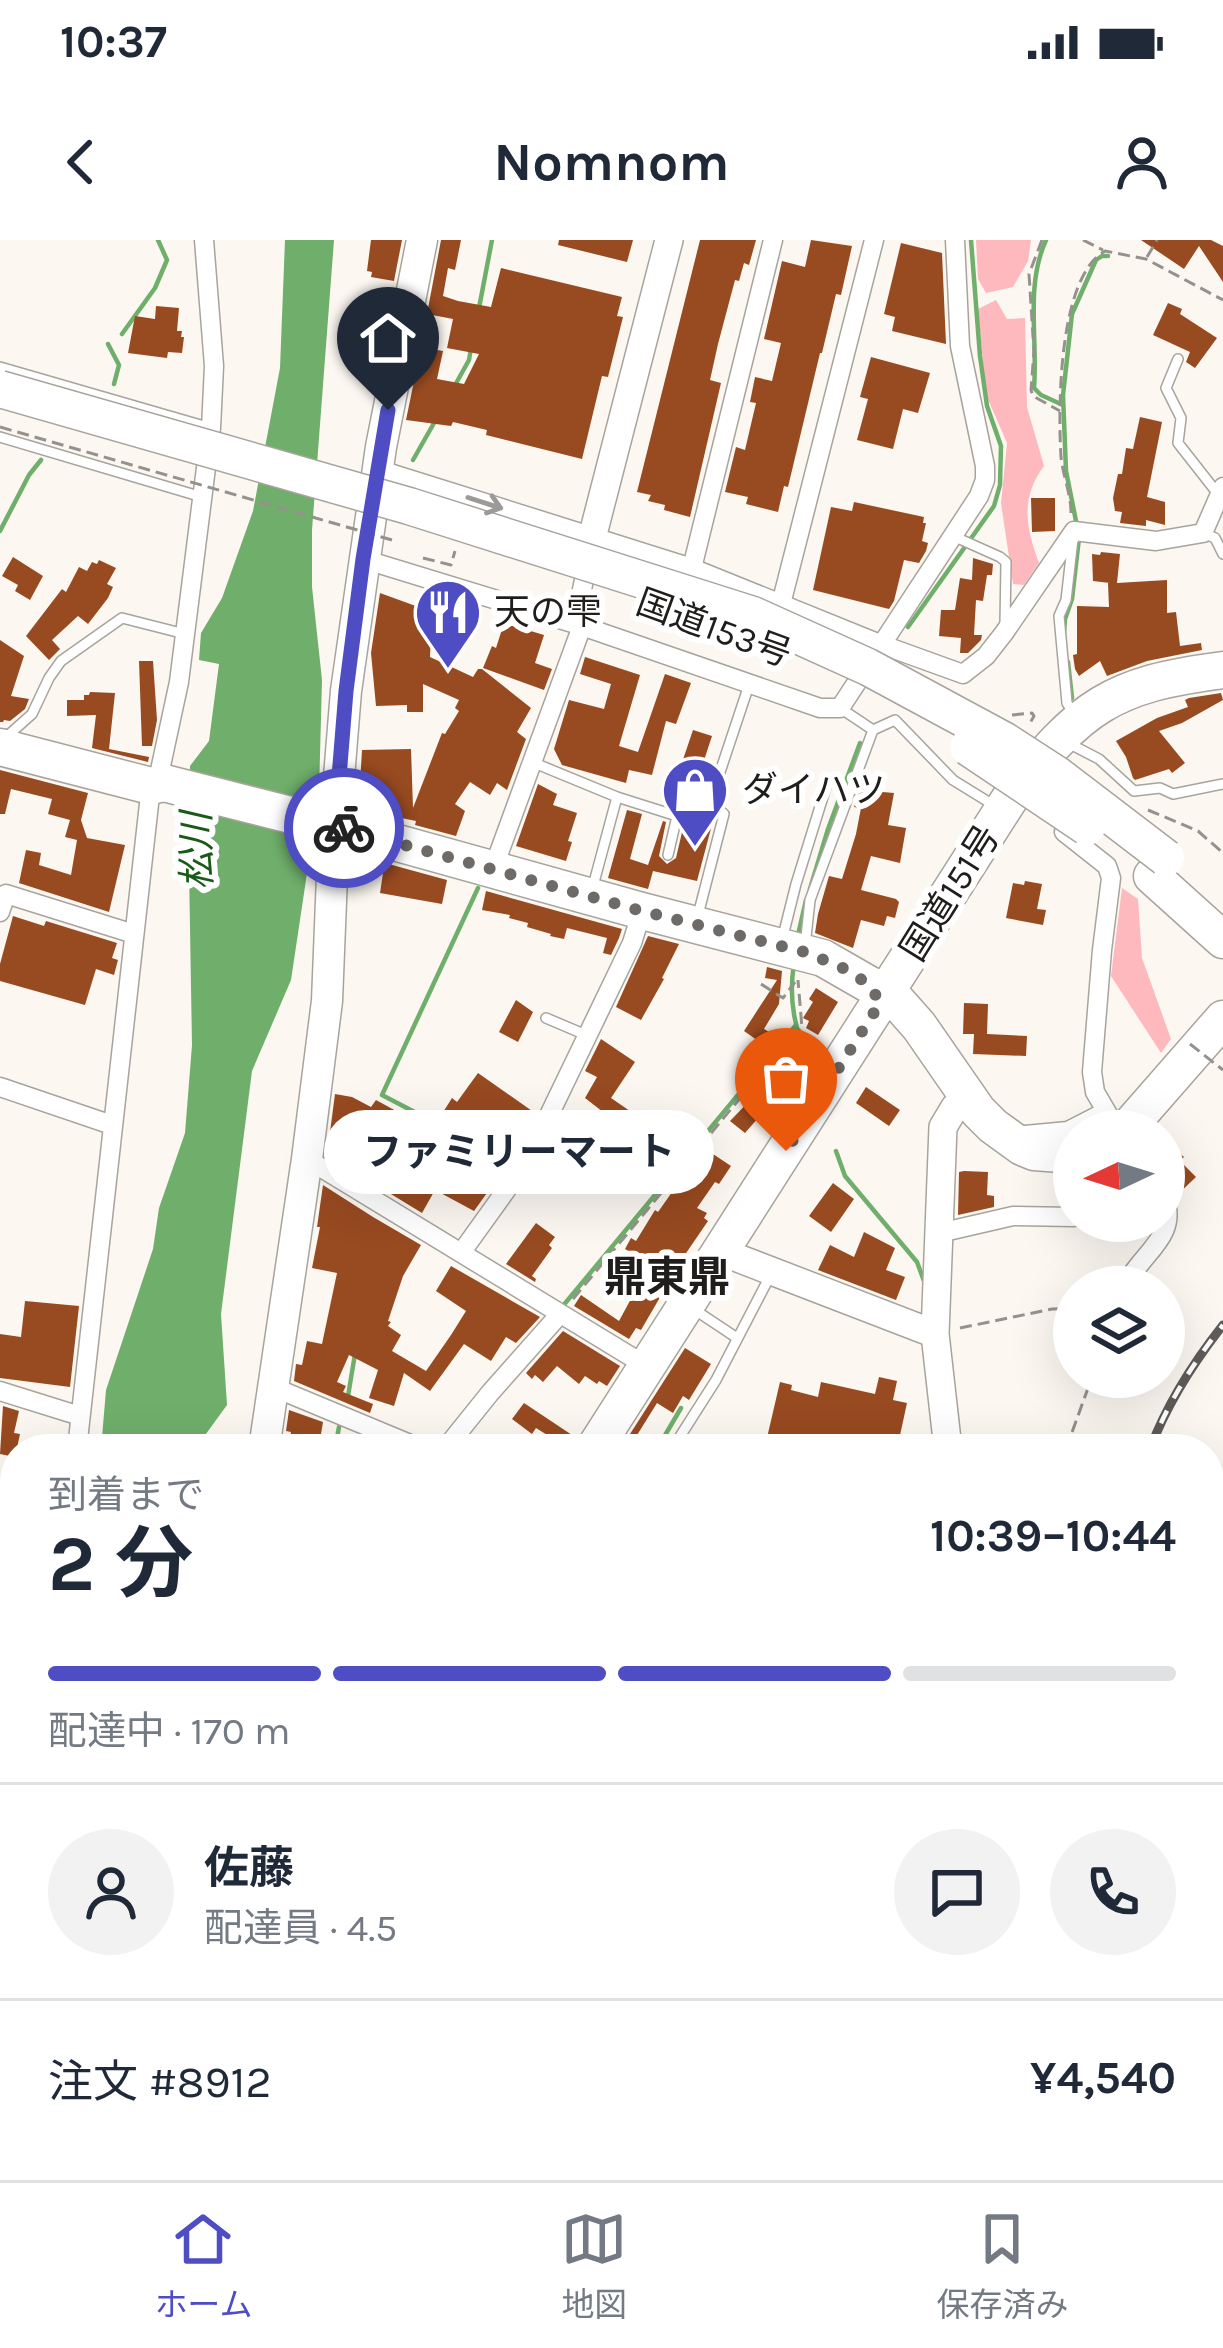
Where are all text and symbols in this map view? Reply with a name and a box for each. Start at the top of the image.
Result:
text: 10:37 [60,16,167,68]
icon: back [48,129,114,195]
icon: person [1109,129,1175,195]
text: Nomnom [494,130,729,194]
pin [337,287,439,410]
icon: home [355,305,421,371]
one-way arrow [465,494,503,516]
restaurant icon: 天の雫 [413,577,483,671]
street label: 国道153号 [631,581,797,675]
place label: 天の雫 [494,591,602,633]
shop icon: ダイハツ [660,755,730,849]
courier [284,768,404,888]
place label: ダイハツ [742,769,885,811]
icon: bike [311,795,377,861]
water label: 松川 [173,808,221,890]
street label: 国道151号 [892,817,1008,969]
pin [735,1028,837,1151]
icon: bag [753,1046,819,1112]
callout: ファミリーマート [324,1109,714,1193]
north arrow [1053,1110,1185,1242]
map controls [1053,1110,1185,1398]
text: ファミリーマート [363,1129,675,1175]
district label: 鼎東鼎 [604,1252,730,1302]
button: layers [1053,1266,1185,1398]
text: 到着まで [48,1472,204,1518]
text: 10:39–10:44 [930,1510,1176,1562]
text: 2 分 [48,1518,193,1610]
text: 配達中 · 170 m [48,1708,291,1754]
button: person [48,1829,174,1955]
button: chat [894,1829,1020,1955]
button: phone [1050,1829,1176,1955]
text: 佐藤 [204,1842,294,1894]
text: 配達員 · 4.5 [204,1905,397,1951]
text: ¥4,540 [1030,2052,1176,2104]
text: 注文 #8912 [48,2056,272,2108]
tab: ホーム [154,2206,253,2326]
tab: 地図 [561,2206,627,2326]
tab: 保存済み [936,2206,1068,2326]

